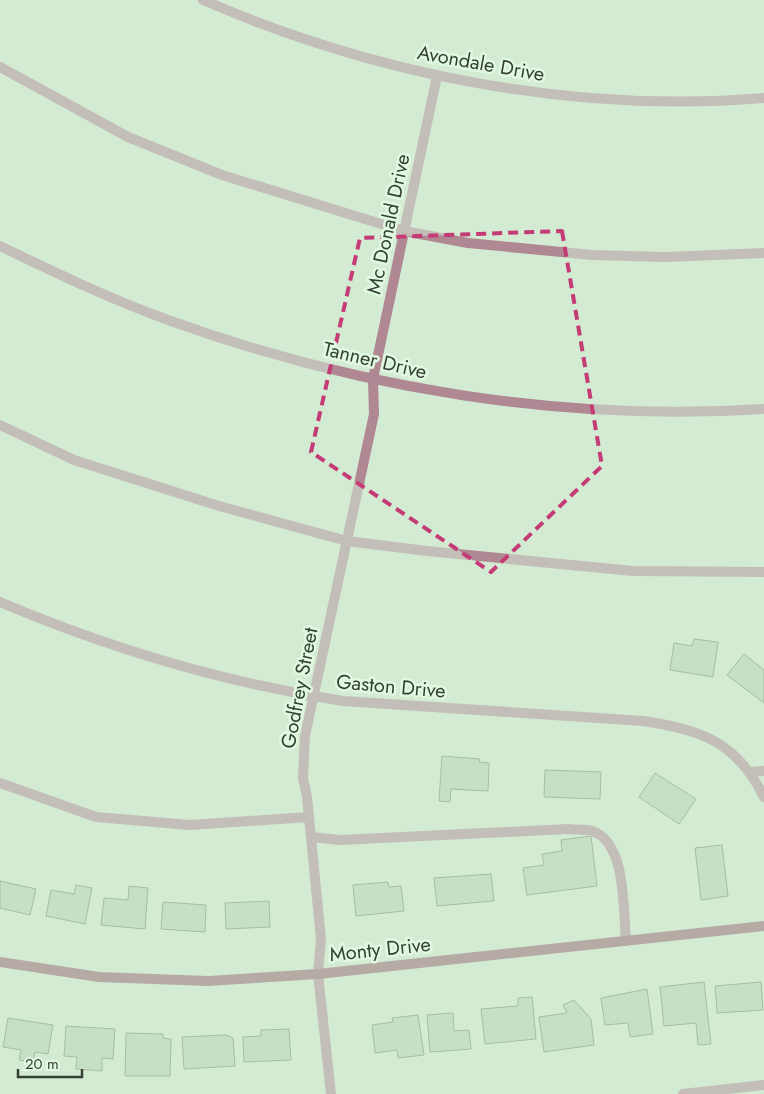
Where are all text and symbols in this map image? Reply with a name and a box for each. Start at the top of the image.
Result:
street label: Avondale Drive [415,38,547,89]
street label: Mc Donald Drive [359,151,418,297]
street label: Tanner Drive [320,334,430,386]
street label: Godfrey Street [274,625,325,751]
street label: Gaston Drive [335,667,447,706]
street label: Monty Drive [328,930,432,969]
scale bar [18,1046,81,1078]
text: 20 m [25,1053,59,1075]

